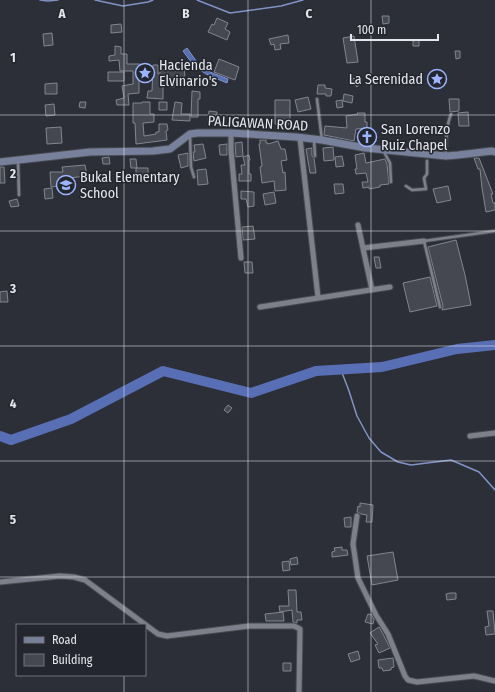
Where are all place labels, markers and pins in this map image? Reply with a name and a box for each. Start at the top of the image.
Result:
place label: Hacienda Elvinario's [159,57,217,90]
place icon: Hacienda Elvinario's [134,62,156,84]
place icon: La Serenidad [426,68,448,90]
place label: La Serenidad [349,71,423,88]
place label: San Lorenzo Ruiz Chapel [381,121,450,154]
church icon: San Lorenzo Ruiz Chapel [356,126,378,148]
place label: Bukal Elementary School [80,169,180,202]
school or university icon: Bukal Elementary School [55,174,77,196]

